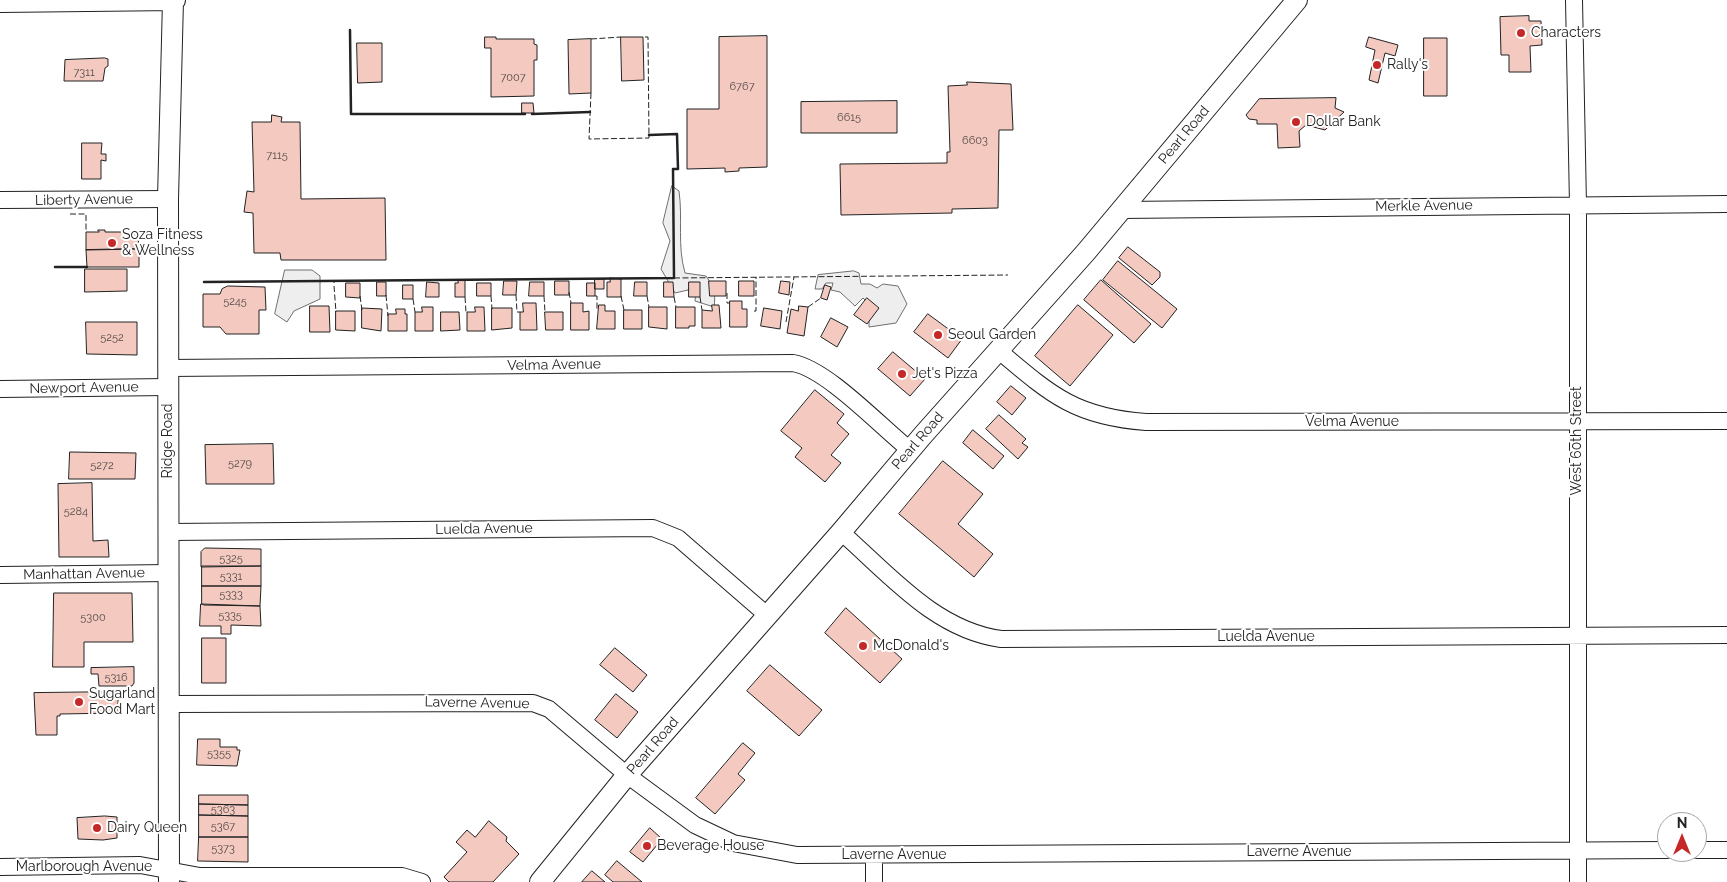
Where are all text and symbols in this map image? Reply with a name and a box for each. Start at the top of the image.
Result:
place label: Characters [1531,25,1601,41]
marker: Characters [1515,27,1527,39]
place label: Rally's [1387,57,1428,73]
marker: Rally's [1371,59,1383,71]
house number: 7311 [73,66,95,80]
house number: 7007 [500,71,526,85]
house number: 6767 [729,80,755,94]
street label: Pearl Road [1155,103,1213,167]
house number: 6615 [837,111,861,125]
place label: Dollar Bank [1306,114,1381,130]
marker: Dollar Bank [1290,116,1302,128]
house number: 6603 [962,134,988,148]
house number: 7115 [266,149,288,163]
street label: Liberty Avenue [35,191,133,209]
street label: Merkle Avenue [1375,197,1473,215]
place label: Soza Fitness & Wellness [122,227,203,260]
marker: Soza Fitness & Wellness [106,237,118,249]
house number: 5245 [223,295,247,309]
place label: Seoul Garden [948,327,1036,343]
marker: Seoul Garden [932,329,944,341]
house number: 5252 [100,331,124,345]
street label: Velma Avenue [507,356,601,374]
place label: Jet's Pizza [912,366,978,382]
marker: Jet's Pizza [896,368,908,380]
street label: Newport Avenue [29,379,139,397]
street label: West 60th Street [1569,386,1585,496]
street label: Ridge Road [160,404,176,478]
street label: Pearl Road [889,409,947,473]
street label: Velma Avenue [1305,414,1399,430]
house number: 5279 [228,457,252,471]
house number: 5272 [90,459,114,473]
house number: 5284 [64,505,88,519]
street label: Luelda Avenue [435,520,533,538]
house number: 5325 [219,552,243,566]
street label: Manhattan Avenue [23,565,145,583]
house number: 5331 [220,570,242,584]
house number: 5333 [219,588,243,602]
house number: 5335 [218,609,242,623]
house number: 5300 [80,611,106,625]
street label: Luelda Avenue [1217,629,1315,645]
place label: McDonald's [873,638,949,654]
marker: McDonald's [857,640,869,652]
house number: 5316 [104,671,128,685]
place label: Sugarland Food Mart [89,686,155,719]
street label: Laverne Avenue [424,694,530,712]
marker: Sugarland Food Mart [73,696,85,708]
street label: Pearl Road [624,714,682,778]
house number: 5355 [207,747,231,761]
house number: 5363 [211,803,235,817]
north arrow [1657,812,1707,862]
text: N [1677,815,1687,831]
place label: Dairy Queen [107,820,187,836]
house number: 5367 [211,820,235,834]
marker: Dairy Queen [91,822,103,834]
place label: Beverage House [657,838,765,854]
marker: Beverage House [641,840,653,852]
house number: 5373 [211,842,235,856]
street label: Laverne Avenue [1247,844,1351,860]
street label: Laverne Avenue [842,847,946,863]
street label: Marlborough Avenue [16,859,152,875]

